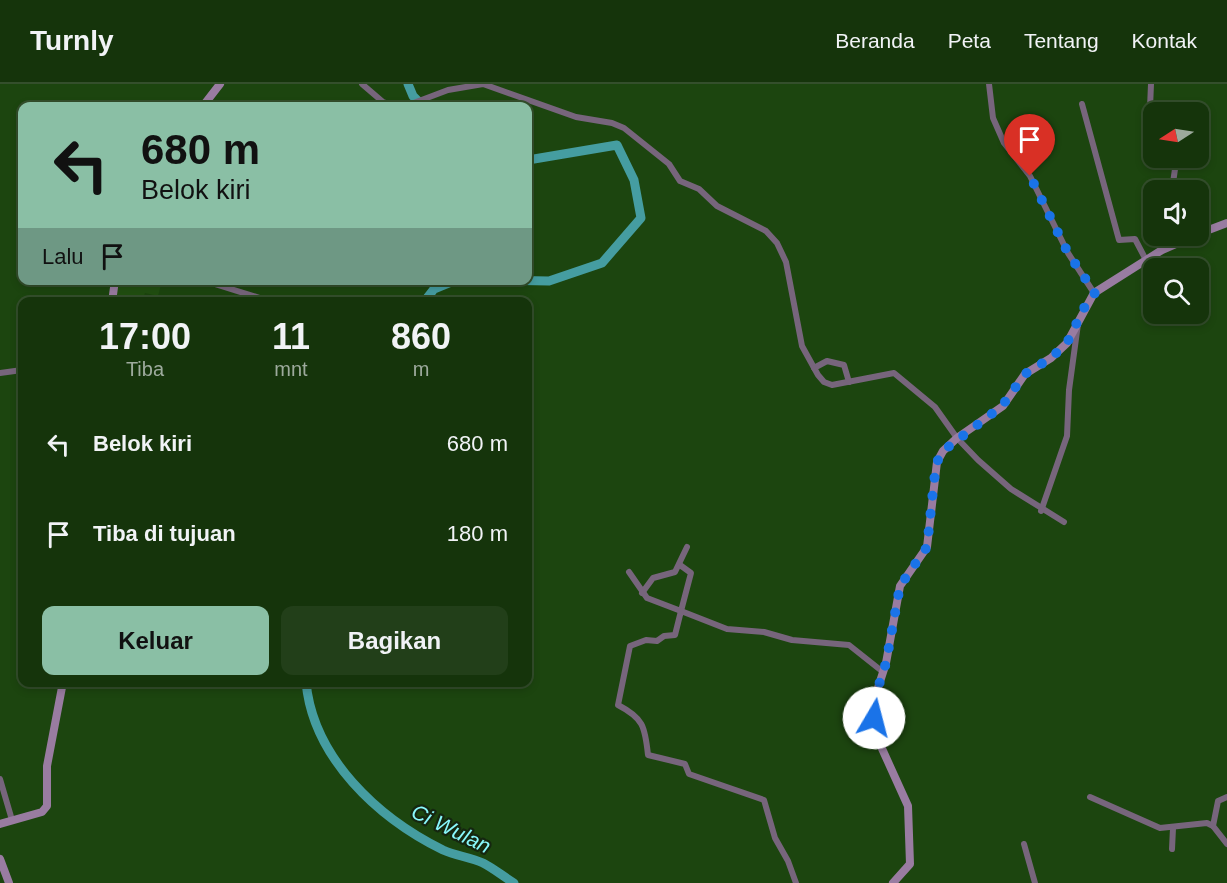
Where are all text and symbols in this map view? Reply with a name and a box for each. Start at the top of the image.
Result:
text: Turnly [30,25,113,56]
text: Beranda [835,29,915,52]
text: Peta [948,29,991,52]
text: Tentang [1024,29,1099,52]
text: Kontak [1132,29,1197,52]
north arrow [1143,102,1209,168]
map controls [1143,102,1209,324]
pin [1004,114,1055,176]
icon: arrive [1013,123,1046,156]
icon: left [42,126,120,204]
text: 680 m [141,126,260,173]
text: Belok kiri [141,175,251,205]
button: sound [1143,180,1209,246]
icon: arrive [96,240,129,273]
text: Lalu [42,244,84,269]
button: search [1143,258,1209,324]
text: 17:00 [99,316,191,357]
text: 11 [272,316,310,357]
text: 860 [391,316,451,357]
text: Tiba [126,358,164,380]
text: mnt [274,358,308,380]
text: m [413,358,429,380]
icon: left [42,428,75,461]
text: Belok kiri [93,431,192,456]
text: 680 m [447,431,508,456]
icon: arrive [42,518,75,551]
text: Tiba di tujuan [93,521,236,546]
text: 180 m [447,521,508,546]
button: Keluar [42,606,269,675]
button: Bagikan [281,606,508,675]
position arrow [842,686,906,750]
water label: Ci Wulan [408,800,495,858]

